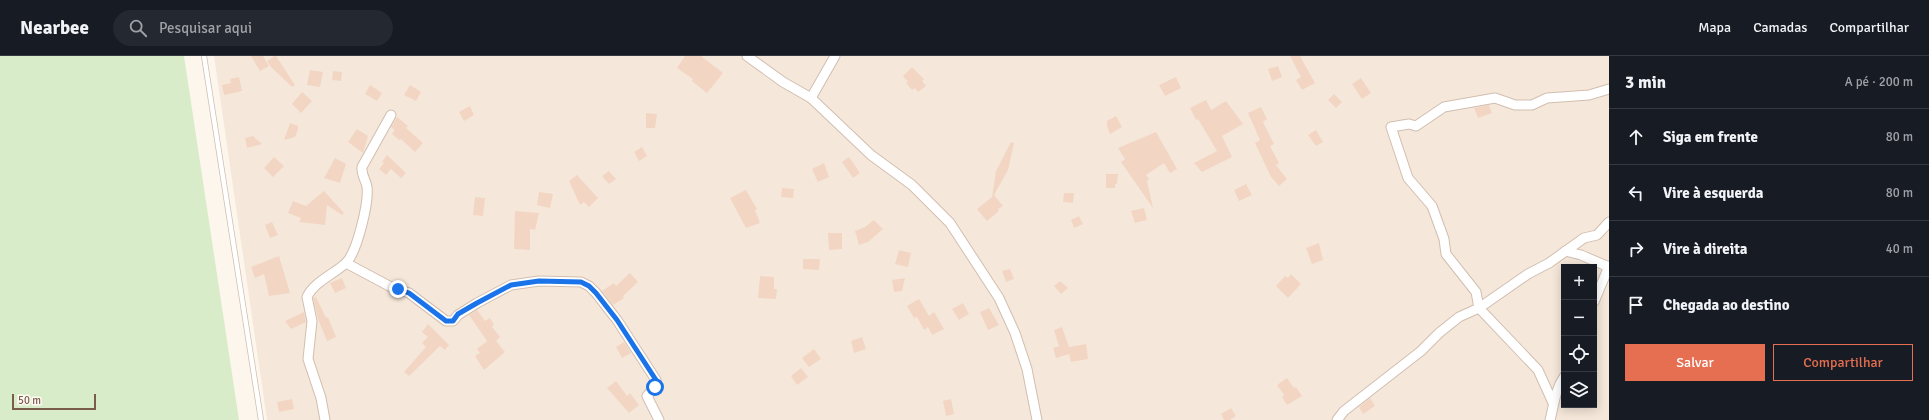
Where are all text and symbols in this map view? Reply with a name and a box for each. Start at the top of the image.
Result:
search box [113,10,393,46]
text: Nearbee [20,16,89,40]
icon: search [127,17,149,39]
text: Pesquisar aqui [159,19,252,37]
text: Mapa [1698,19,1731,36]
text: Camadas [1753,19,1807,36]
text: Compartilhar [1829,19,1909,36]
text: 3 min [1625,72,1666,93]
text: A pé · 200 m [1845,74,1913,90]
icon: ahead [1625,126,1647,148]
text: Siga em frente [1663,128,1758,146]
text: 80 m [1886,129,1913,145]
icon: left [1625,182,1647,204]
text: Vire à esquerda [1663,184,1763,202]
text: 80 m [1886,185,1913,201]
icon: right [1625,238,1647,260]
text: Vire à direita [1663,240,1747,258]
text: 40 m [1886,241,1913,257]
map controls [1561,264,1597,408]
button: + [1561,264,1597,300]
route end [389,280,407,298]
icon: arrive [1625,294,1647,316]
text: Chegada ao destino [1663,296,1790,314]
button: − [1561,300,1597,336]
button: locate [1561,336,1597,372]
button: Salvar [1625,344,1765,381]
button: Compartilhar [1773,344,1913,381]
button: layers [1561,372,1597,408]
route start [646,378,664,396]
scale bar [12,392,96,411]
text: 50 m [18,394,41,407]

